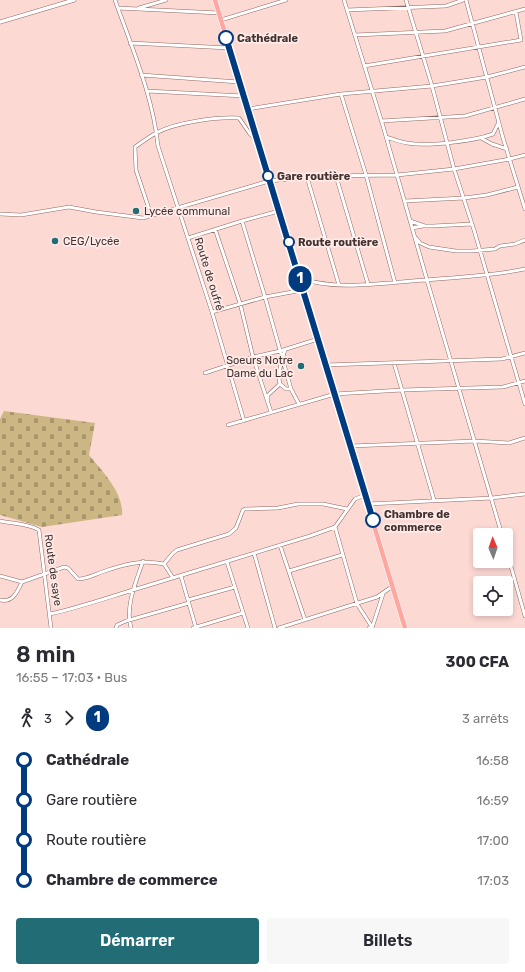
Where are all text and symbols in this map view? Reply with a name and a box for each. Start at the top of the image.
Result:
marker: Cathédrale [218,30,234,46]
place label: Cathédrale [237,32,298,45]
marker: Gare routière [262,170,274,182]
place label: Gare routière [277,170,351,183]
place label: Lycée communal [144,205,230,218]
marker: Lycée communal [131,206,141,216]
place label: CEG/Lycée [63,235,119,248]
marker: CEG/Lycée [50,236,60,246]
street label: Route de oufré [192,236,226,312]
marker: Route routière [283,236,295,248]
place label: Route routière [298,236,379,249]
line badge: 1 [287,266,313,292]
text: 1 [297,270,303,287]
place label: Soeurs Notre Dame du Lac [226,354,293,380]
marker: Soeurs Notre Dame du Lac [296,361,306,371]
place label: Chambre de commerce [384,508,450,534]
marker: Chambre de commerce [365,512,381,528]
north arrow [473,528,513,568]
map controls [473,528,513,616]
street label: Route de saye [42,533,64,607]
button: locate [473,576,513,616]
text: 8 min [16,641,75,668]
text: 300 CFA [446,653,509,671]
text: 16:55 – 17:03 · Bus [16,670,127,685]
icon: walk [16,707,38,729]
icon: forward [58,707,80,729]
text: 1 [94,709,101,726]
text: 3 [44,711,52,726]
text: 3 arrêts [462,711,509,726]
text: Cathédrale [46,751,129,769]
text: 16:58 [476,753,509,768]
text: Gare routière [46,791,137,809]
text: 16:59 [477,793,509,808]
text: Route routière [46,831,146,849]
text: 17:00 [477,833,509,848]
text: Chambre de commerce [46,871,218,889]
text: 17:03 [477,873,509,888]
button: Démarrer [16,918,259,964]
button: Billets [267,918,509,964]

